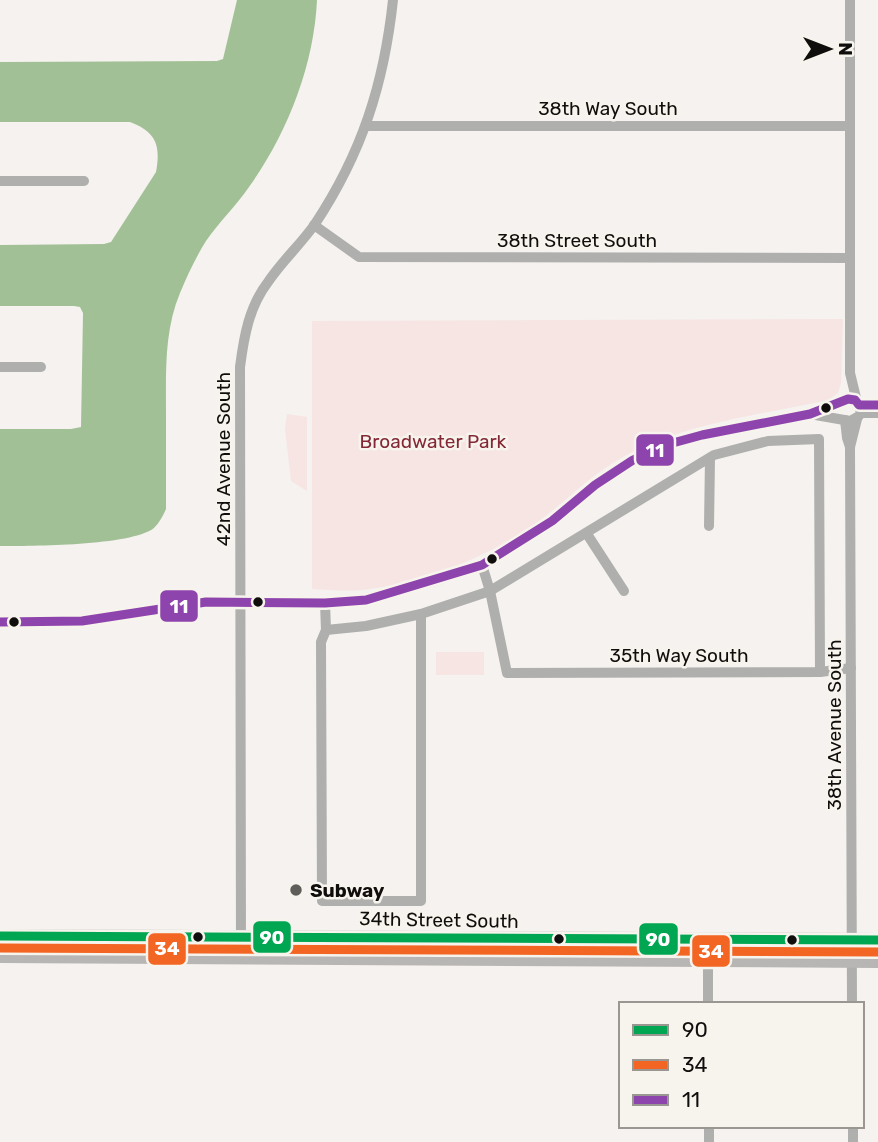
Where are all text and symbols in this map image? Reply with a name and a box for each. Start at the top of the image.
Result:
north arrow [794,14,864,84]
text: N [834,42,857,56]
street label: 38th Way South [538,97,678,120]
street label: 38th Street South [497,229,657,252]
street label: 42nd Avenue South [212,372,235,546]
unlabelled marker [819,401,833,415]
park label: Broadwater Park [360,430,507,453]
line badge: 11 [635,433,675,467]
text: 11 [646,439,664,462]
unlabelled marker [485,552,499,566]
line badge: 11 [159,589,199,623]
text: 11 [170,595,188,618]
unlabelled marker [251,595,265,609]
unlabelled marker [7,615,21,629]
street label: 38th Avenue South [823,639,846,811]
street label: 35th Way South [610,644,748,667]
place label: Subway [310,879,385,902]
marker: Subway [288,882,304,898]
street label: 34th Street South [359,907,519,933]
line badge: 90 [252,920,292,954]
line badge: 90 [638,922,679,956]
text: 90 [259,926,285,949]
text: 90 [645,928,671,951]
unlabelled marker [191,930,205,944]
line badge: 34 [147,932,187,966]
unlabelled marker [552,932,566,946]
unlabelled marker [785,933,799,947]
line badge: 34 [691,934,731,968]
text: 34 [154,937,180,960]
text: 34 [698,940,724,963]
legend [619,1002,864,1128]
text: 90 [682,1017,708,1042]
text: 34 [682,1052,708,1077]
text: 11 [682,1087,700,1112]

